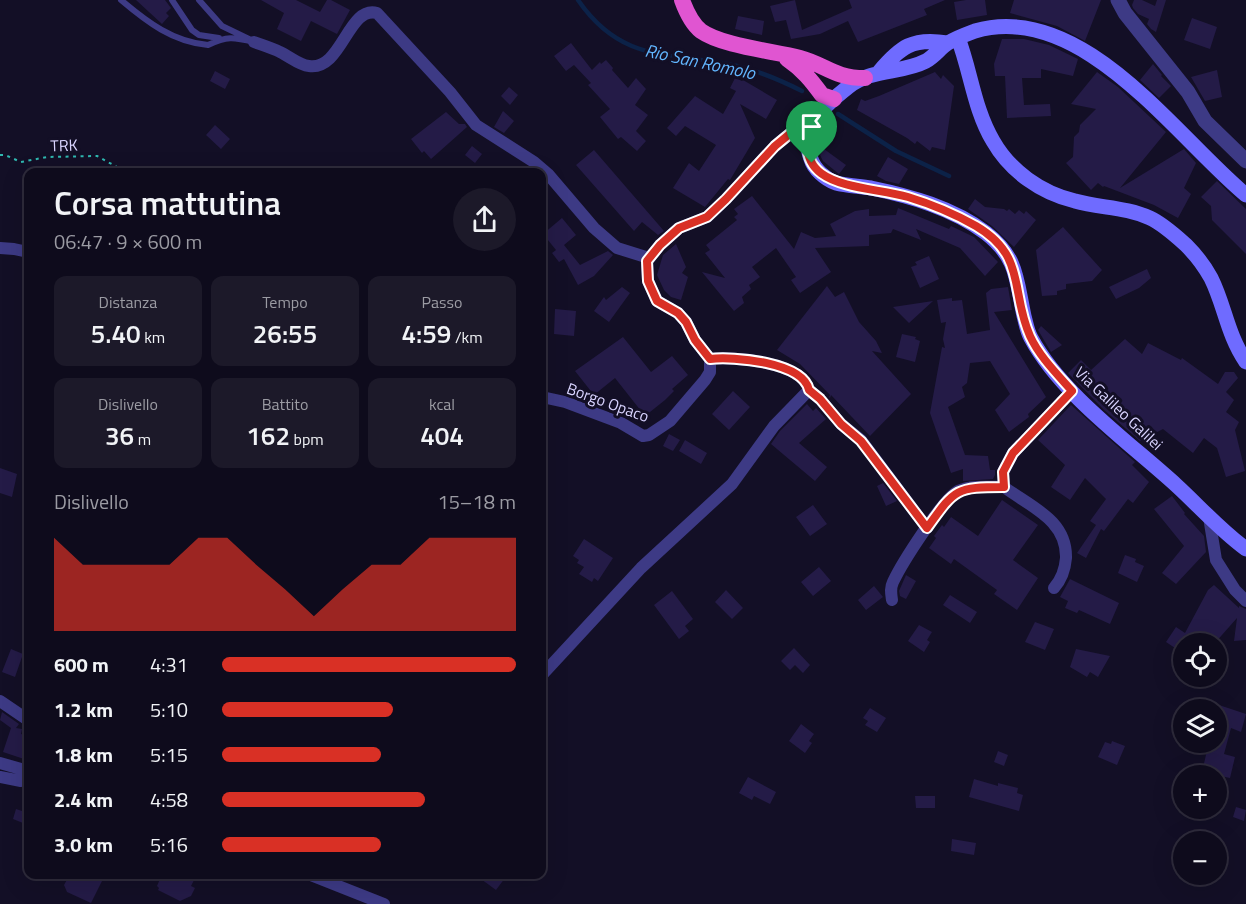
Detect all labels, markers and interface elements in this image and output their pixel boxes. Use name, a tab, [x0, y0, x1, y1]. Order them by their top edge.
water label: Rio San Romolo	[642, 37, 759, 87]
pin	[786, 101, 837, 163]
icon: arrive	[795, 110, 828, 143]
street label: TRK	[50, 133, 78, 157]
text: Corsa mattutina	[54, 178, 281, 228]
button: share	[453, 188, 516, 251]
text: 06:47 · 9 × 600 m	[54, 226, 202, 257]
text: Distanza	[99, 290, 157, 314]
text: Tempo	[262, 290, 308, 314]
text: Passo	[422, 290, 462, 314]
text: 5.40	[91, 314, 141, 353]
text: 26:55	[253, 314, 317, 353]
text: 4:59	[401, 314, 451, 353]
text: km	[141, 325, 165, 349]
text: /km	[451, 325, 483, 349]
street label: Via Galileo Galilei	[1069, 361, 1169, 455]
street label: Borgo Opaco	[563, 376, 653, 428]
text: Dislivello	[98, 392, 158, 416]
text: Battito	[262, 392, 308, 416]
text: kcal	[429, 392, 455, 416]
text: 36	[105, 416, 134, 455]
text: 162	[246, 416, 290, 455]
text: 404	[420, 416, 464, 455]
text: m	[134, 427, 151, 451]
text: bpm	[290, 427, 324, 451]
text: Dislivello	[54, 486, 129, 517]
text: 15–18 m	[437, 486, 516, 517]
map controls	[1173, 633, 1227, 885]
button: locate	[1173, 633, 1227, 687]
text: 600 m	[54, 649, 109, 680]
text: 4:31	[150, 649, 188, 680]
text: 1.2 km	[54, 694, 113, 725]
text: 5:10	[150, 694, 188, 725]
button: layers	[1173, 699, 1227, 753]
text: 1.8 km	[54, 739, 113, 770]
text: 5:15	[150, 739, 188, 770]
button: +	[1173, 765, 1227, 819]
text: 2.4 km	[54, 784, 113, 815]
text: 4:58	[150, 784, 188, 815]
text: 3.0 km	[54, 829, 113, 860]
text: 5:16	[150, 829, 188, 860]
button: −	[1173, 831, 1227, 885]

